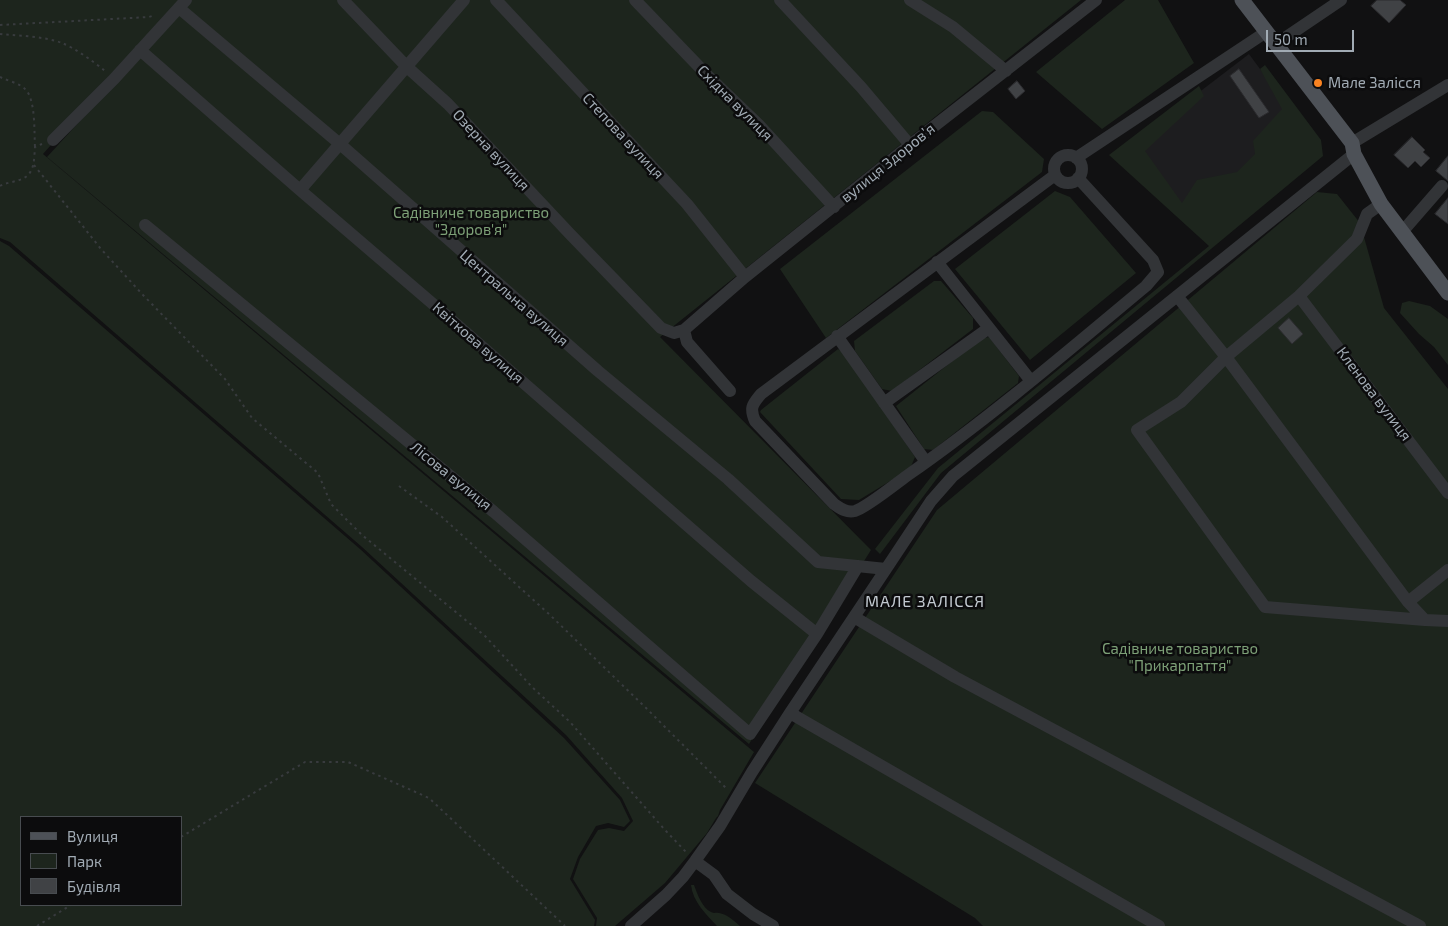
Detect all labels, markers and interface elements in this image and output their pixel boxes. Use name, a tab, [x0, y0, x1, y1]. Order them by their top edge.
scale bar	[1268, 20, 1356, 52]
text: 50 m	[1274, 30, 1308, 48]
street label: Східна вулиця	[693, 61, 777, 145]
place label: Мале Залісся	[1328, 74, 1421, 92]
marker: Мале Залісся	[1312, 77, 1324, 89]
street label: Степова вулиця	[579, 89, 667, 183]
street label: Озерна вулиця	[449, 106, 533, 194]
street label: вулиця Здоровʼя	[837, 120, 939, 206]
park label: Садівниче товариство "Здоров'я"	[393, 204, 549, 239]
street label: Центральна вулиця	[456, 246, 572, 350]
street label: Квіткова вулиця	[429, 299, 527, 387]
street label: Кленова вулиця	[1333, 344, 1415, 444]
street label: Лісова вулиця	[407, 438, 495, 514]
district label: МАЛЕ ЗАЛІССЯ	[863, 592, 987, 612]
park label: Садівниче товариство "Прикарпаття"	[1102, 640, 1258, 675]
legend	[20, 816, 182, 906]
text: Вулиця	[67, 827, 118, 845]
text: Парк	[67, 852, 102, 870]
text: Будівля	[67, 877, 121, 895]

